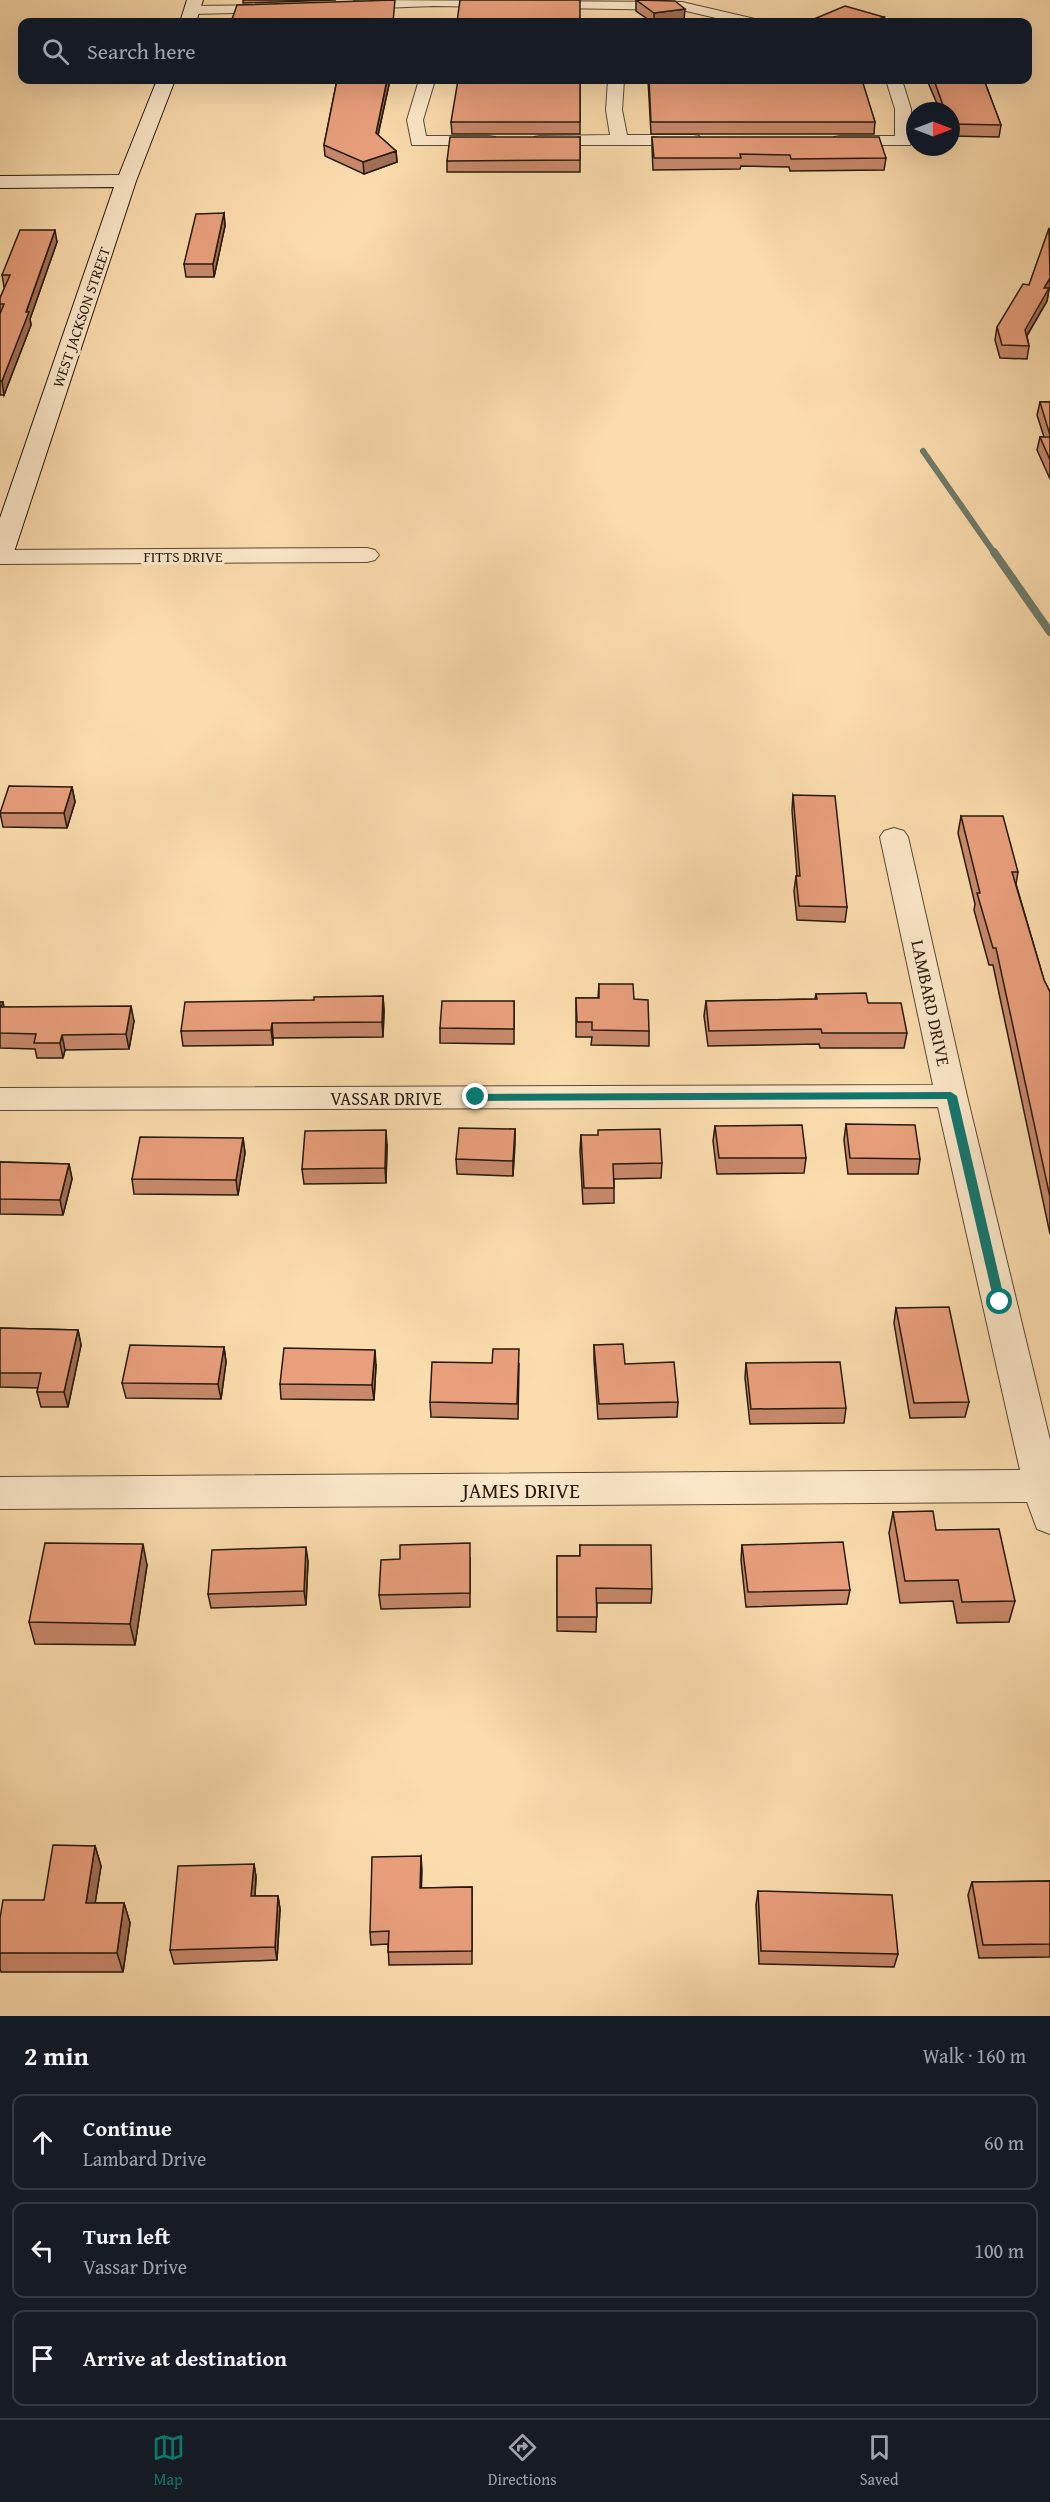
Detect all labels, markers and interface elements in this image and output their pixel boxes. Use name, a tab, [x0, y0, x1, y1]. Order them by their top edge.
search box	[18, 18, 1032, 84]
icon: search	[39, 35, 72, 68]
text: Search here	[87, 35, 196, 67]
north arrow	[906, 102, 960, 156]
street label: WEST JACKSON STREET	[47, 243, 115, 390]
street label: FITTS DRIVE	[143, 546, 223, 567]
street label: LAMBARD DRIVE	[904, 937, 958, 1069]
route end	[462, 1083, 488, 1109]
street label: VASSAR DRIVE	[330, 1085, 442, 1112]
route start	[986, 1288, 1012, 1314]
street label: JAMES DRIVE	[459, 1475, 580, 1506]
text: 2 min	[24, 2036, 89, 2075]
text: Walk · 160 m	[923, 2041, 1026, 2070]
text: Continue	[83, 2112, 172, 2144]
icon: ahead	[26, 2126, 59, 2159]
text: 60 m	[984, 2128, 1024, 2157]
text: Lambard Drive	[83, 2144, 206, 2173]
text: Turn left	[83, 2220, 170, 2252]
icon: left	[26, 2234, 59, 2267]
text: 100 m	[974, 2236, 1024, 2265]
text: Vassar Drive	[83, 2252, 187, 2281]
icon: arrive	[26, 2342, 59, 2375]
text: Arrive at destination	[83, 2342, 287, 2374]
tab: Map	[152, 2431, 185, 2491]
tab: Directions	[488, 2431, 557, 2491]
tab: Saved	[860, 2431, 898, 2491]

